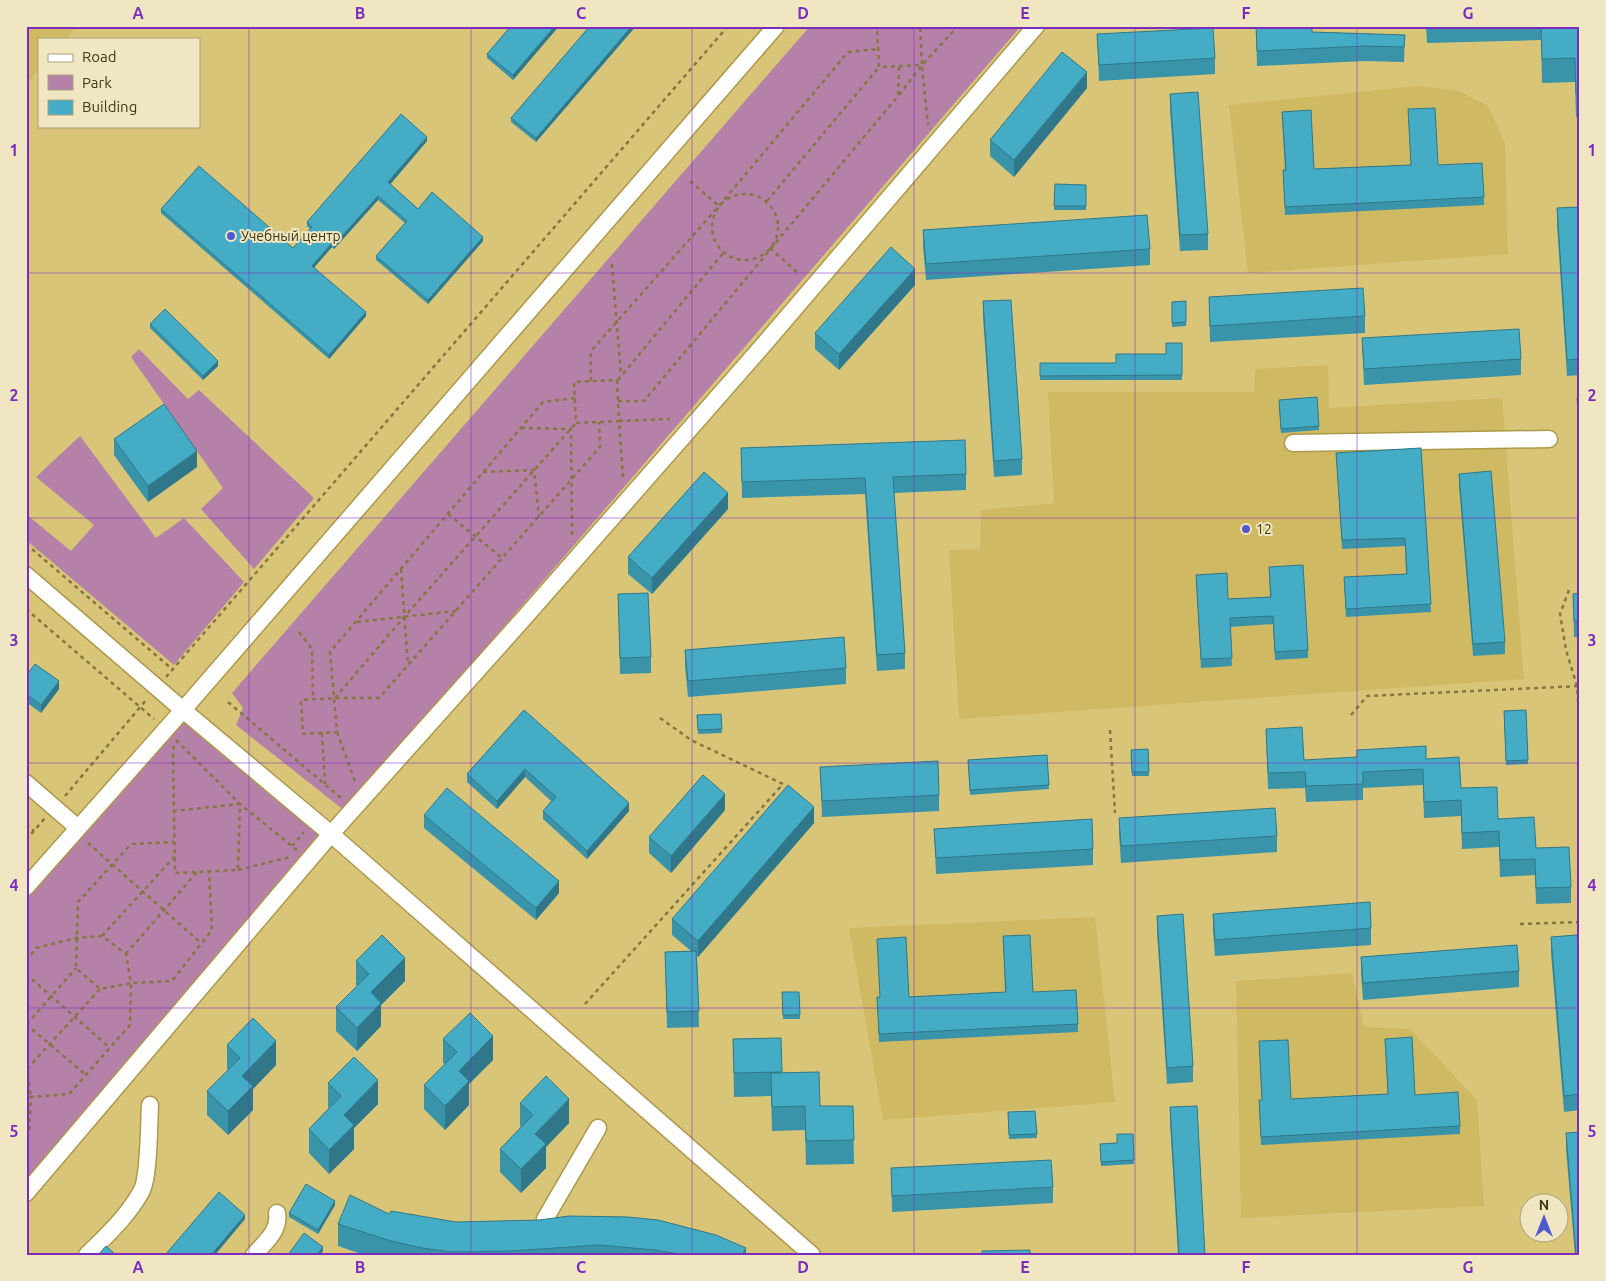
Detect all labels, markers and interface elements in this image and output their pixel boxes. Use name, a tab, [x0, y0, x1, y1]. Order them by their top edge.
text: A	[132, 4, 144, 22]
text: B	[355, 4, 365, 22]
text: C	[576, 4, 586, 22]
text: D	[797, 4, 809, 22]
text: E	[1020, 4, 1030, 22]
text: F	[1242, 4, 1251, 22]
text: G	[1462, 4, 1474, 22]
legend	[38, 38, 200, 128]
text: Road	[82, 48, 117, 65]
text: Park	[82, 74, 112, 91]
text: Building	[82, 98, 137, 115]
text: 1	[9, 141, 19, 159]
text: 1	[1587, 141, 1597, 159]
place label: Учебный центр	[241, 228, 341, 244]
marker: Учебный центр	[225, 230, 237, 242]
text: 2	[9, 386, 19, 404]
text: 2	[1587, 386, 1597, 404]
place label: 12	[1256, 521, 1272, 537]
marker: 12	[1240, 523, 1252, 535]
text: 3	[9, 631, 19, 649]
text: 3	[1587, 631, 1597, 649]
text: 4	[9, 876, 19, 894]
text: 4	[1587, 876, 1597, 894]
text: 5	[9, 1122, 19, 1140]
text: 5	[1587, 1122, 1597, 1140]
north arrow	[1518, 1194, 1568, 1244]
text: N	[1539, 1197, 1549, 1213]
text: A	[132, 1258, 144, 1276]
text: B	[355, 1258, 365, 1276]
text: C	[576, 1258, 586, 1276]
text: D	[797, 1258, 809, 1276]
text: E	[1020, 1258, 1030, 1276]
text: F	[1242, 1258, 1251, 1276]
text: G	[1462, 1258, 1474, 1276]

